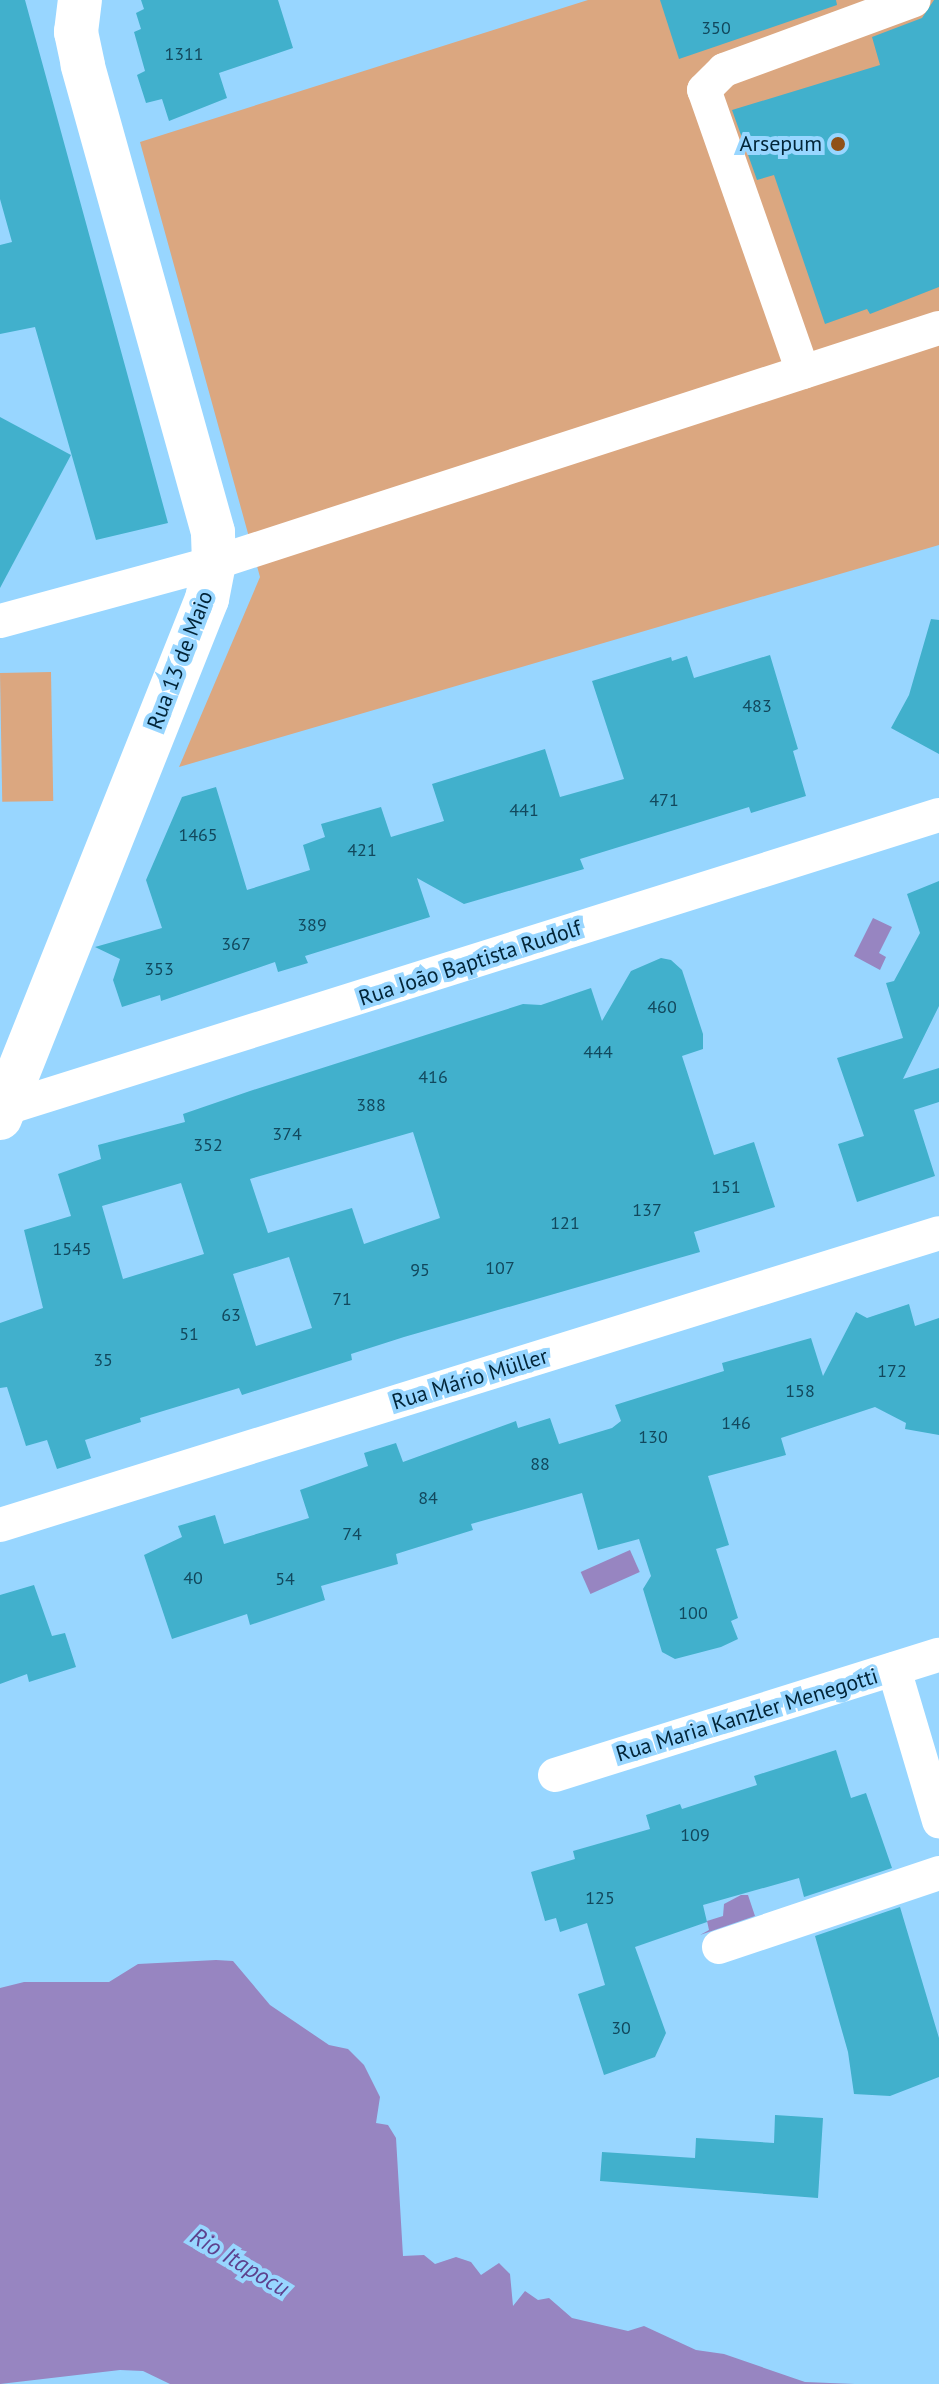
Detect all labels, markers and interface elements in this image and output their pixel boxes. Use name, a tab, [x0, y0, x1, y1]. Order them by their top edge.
house number: 350	[701, 17, 731, 39]
house number: 1311	[164, 43, 204, 65]
place label: Arsepum	[740, 131, 822, 157]
marker: Arsepum	[829, 135, 847, 153]
street label: Rua 13 de Maio	[141, 587, 219, 733]
house number: 483	[742, 695, 772, 717]
house number: 471	[649, 789, 679, 811]
house number: 441	[509, 799, 539, 821]
house number: 1465	[178, 824, 218, 846]
house number: 421	[347, 839, 377, 861]
house number: 389	[297, 914, 327, 936]
street label: Rua João Baptista Rudolf	[355, 915, 585, 1011]
house number: 367	[221, 933, 251, 955]
house number: 353	[144, 958, 174, 980]
house number: 460	[647, 996, 677, 1018]
house number: 444	[583, 1041, 613, 1063]
house number: 416	[418, 1066, 448, 1088]
house number: 388	[356, 1094, 386, 1116]
house number: 374	[272, 1123, 302, 1145]
house number: 352	[193, 1134, 223, 1156]
house number: 151	[711, 1176, 741, 1198]
house number: 137	[632, 1199, 662, 1221]
house number: 121	[550, 1212, 580, 1234]
house number: 1545	[52, 1238, 92, 1260]
house number: 107	[485, 1257, 515, 1279]
house number: 95	[410, 1259, 430, 1281]
house number: 71	[332, 1288, 352, 1310]
house number: 63	[221, 1304, 241, 1326]
house number: 51	[179, 1323, 199, 1345]
street label: Rua Mário Müller	[389, 1343, 551, 1415]
house number: 35	[93, 1349, 113, 1371]
house number: 172	[877, 1360, 907, 1382]
house number: 158	[785, 1380, 815, 1402]
house number: 146	[721, 1412, 751, 1434]
house number: 130	[638, 1426, 668, 1448]
house number: 88	[530, 1453, 550, 1475]
house number: 84	[418, 1487, 438, 1509]
house number: 74	[342, 1523, 362, 1545]
house number: 40	[183, 1567, 203, 1589]
house number: 54	[275, 1568, 295, 1590]
house number: 100	[678, 1602, 708, 1624]
street label: Rua Maria Kanzler Menegotti	[613, 1663, 881, 1767]
house number: 109	[680, 1824, 710, 1846]
house number: 125	[585, 1887, 615, 1909]
house number: 30	[611, 2017, 631, 2039]
water label: Rio Itapocu	[185, 2221, 295, 2303]

